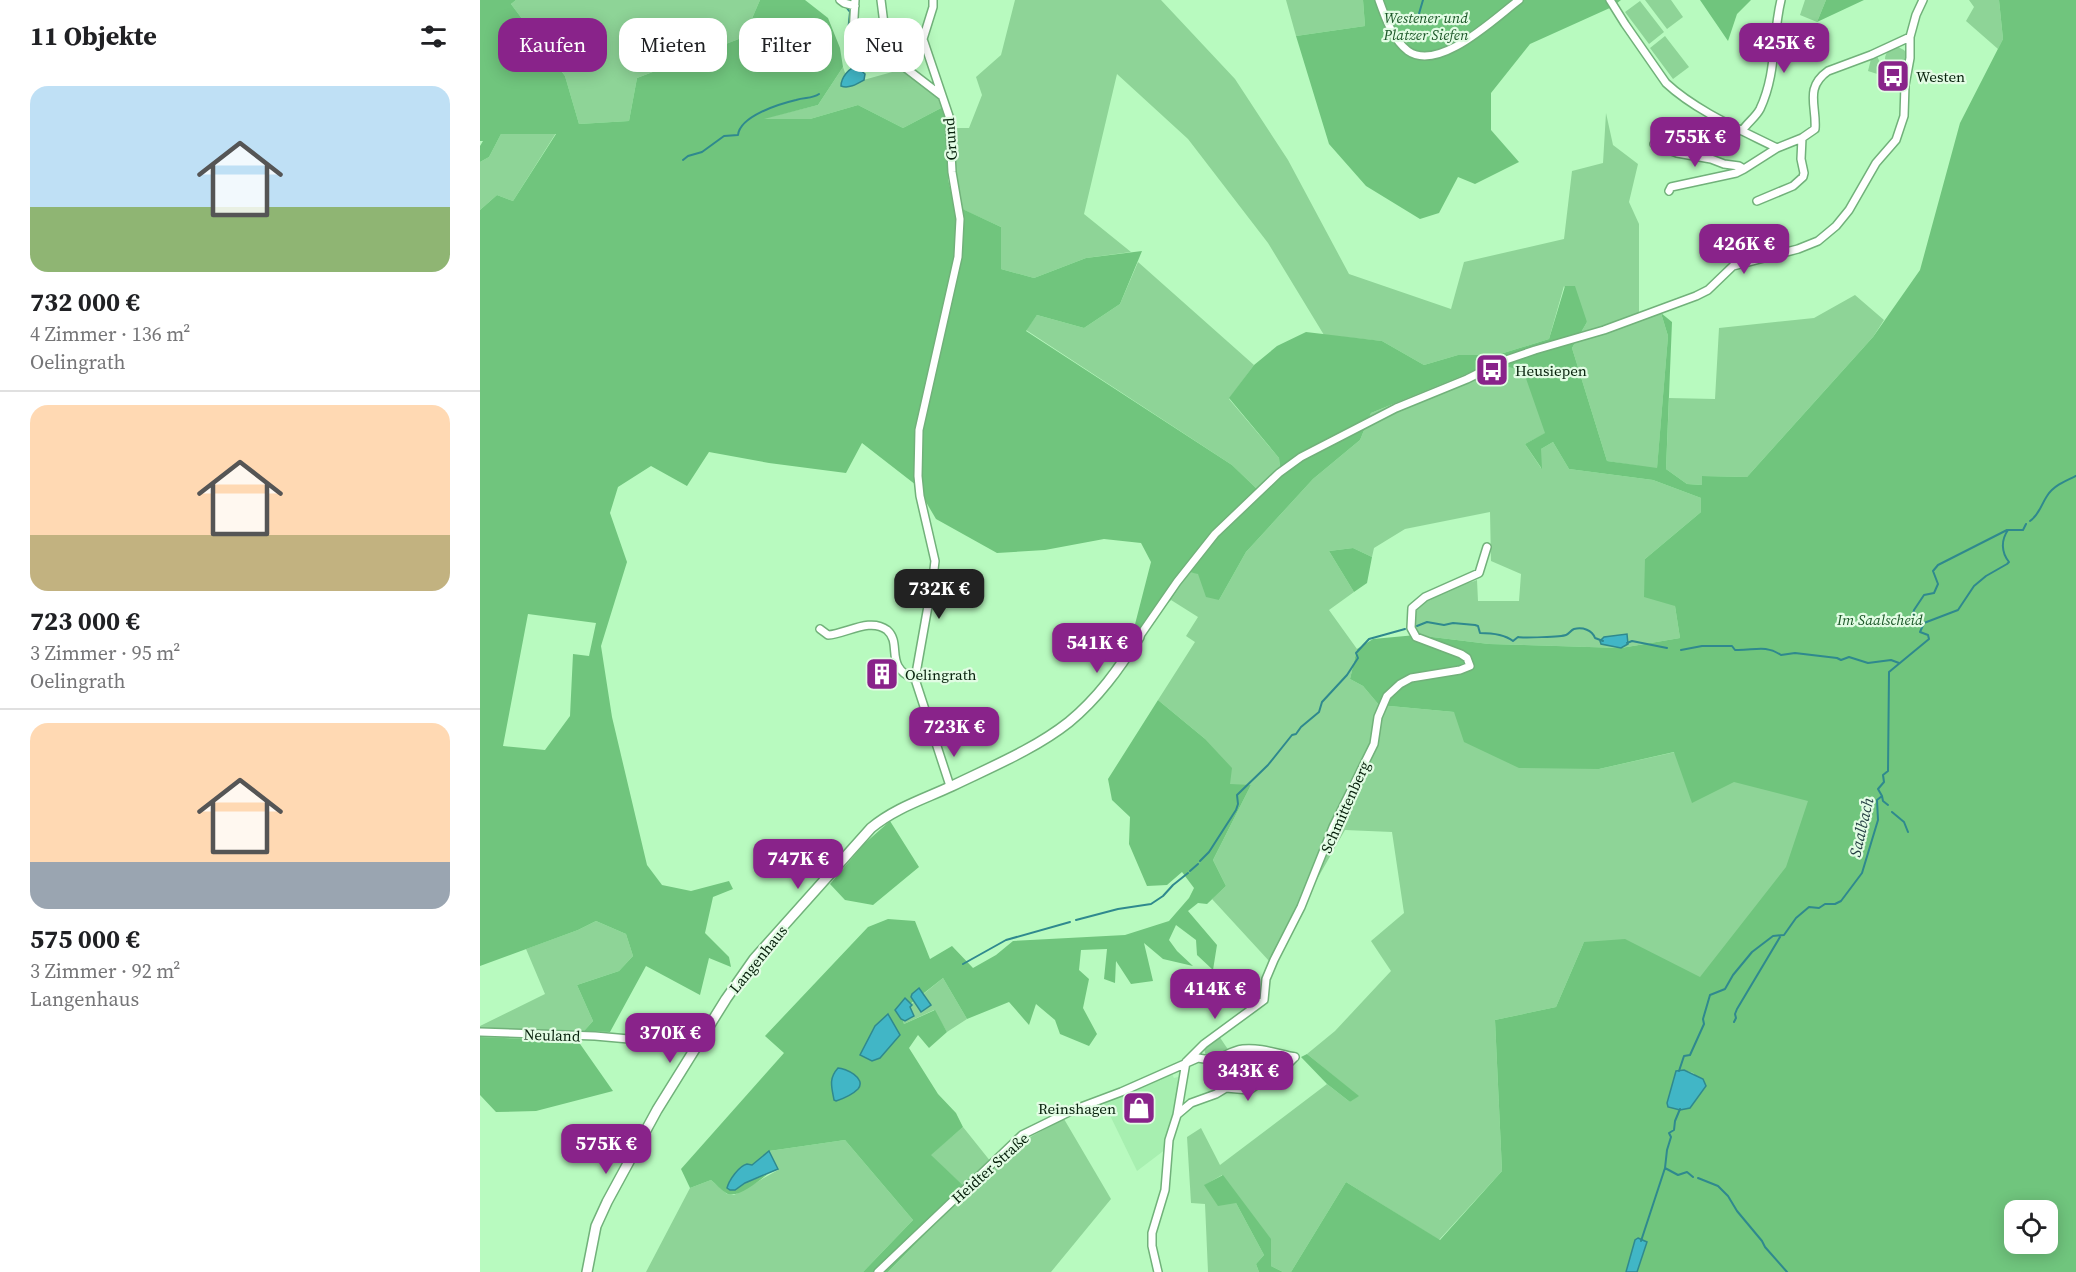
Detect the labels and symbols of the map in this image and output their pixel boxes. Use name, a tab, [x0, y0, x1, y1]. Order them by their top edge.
park label: Westener und Platzer Siefen	[1383, 7, 1469, 45]
pin: 425K €	[1735, 23, 1833, 74]
bus stop icon: Westen	[1875, 58, 1911, 94]
place label: Westen	[1916, 66, 1965, 87]
street label: Grund	[938, 116, 962, 161]
pin: 755K €	[1646, 117, 1744, 168]
pin: 426K €	[1695, 224, 1793, 275]
bus stop icon: Heusiepen	[1474, 352, 1510, 388]
place label: Heusiepen	[1515, 360, 1587, 381]
pin: 732K €	[890, 569, 988, 620]
park label: Im Saalscheid	[1836, 609, 1923, 630]
pin: 541K €	[1048, 623, 1146, 674]
building icon: Oelingrath	[864, 656, 900, 692]
place label: Oelingrath	[905, 664, 977, 685]
pin: 723K €	[905, 707, 1003, 758]
street label: Schmittenberg	[1315, 757, 1375, 856]
water label: Saalbach	[1844, 795, 1879, 859]
pin: 747K €	[749, 839, 847, 890]
street label: Langenhaus	[724, 921, 792, 997]
pin: 414K €	[1166, 969, 1264, 1020]
pin: 370K €	[621, 1013, 719, 1064]
street label: Neuland	[523, 1024, 581, 1047]
pin: 343K €	[1199, 1051, 1297, 1102]
shop icon: Reinshagen	[1121, 1090, 1157, 1126]
place label: Reinshagen	[1038, 1098, 1116, 1119]
pin: 575K €	[557, 1124, 655, 1175]
street label: Heidter Straße	[947, 1127, 1033, 1208]

